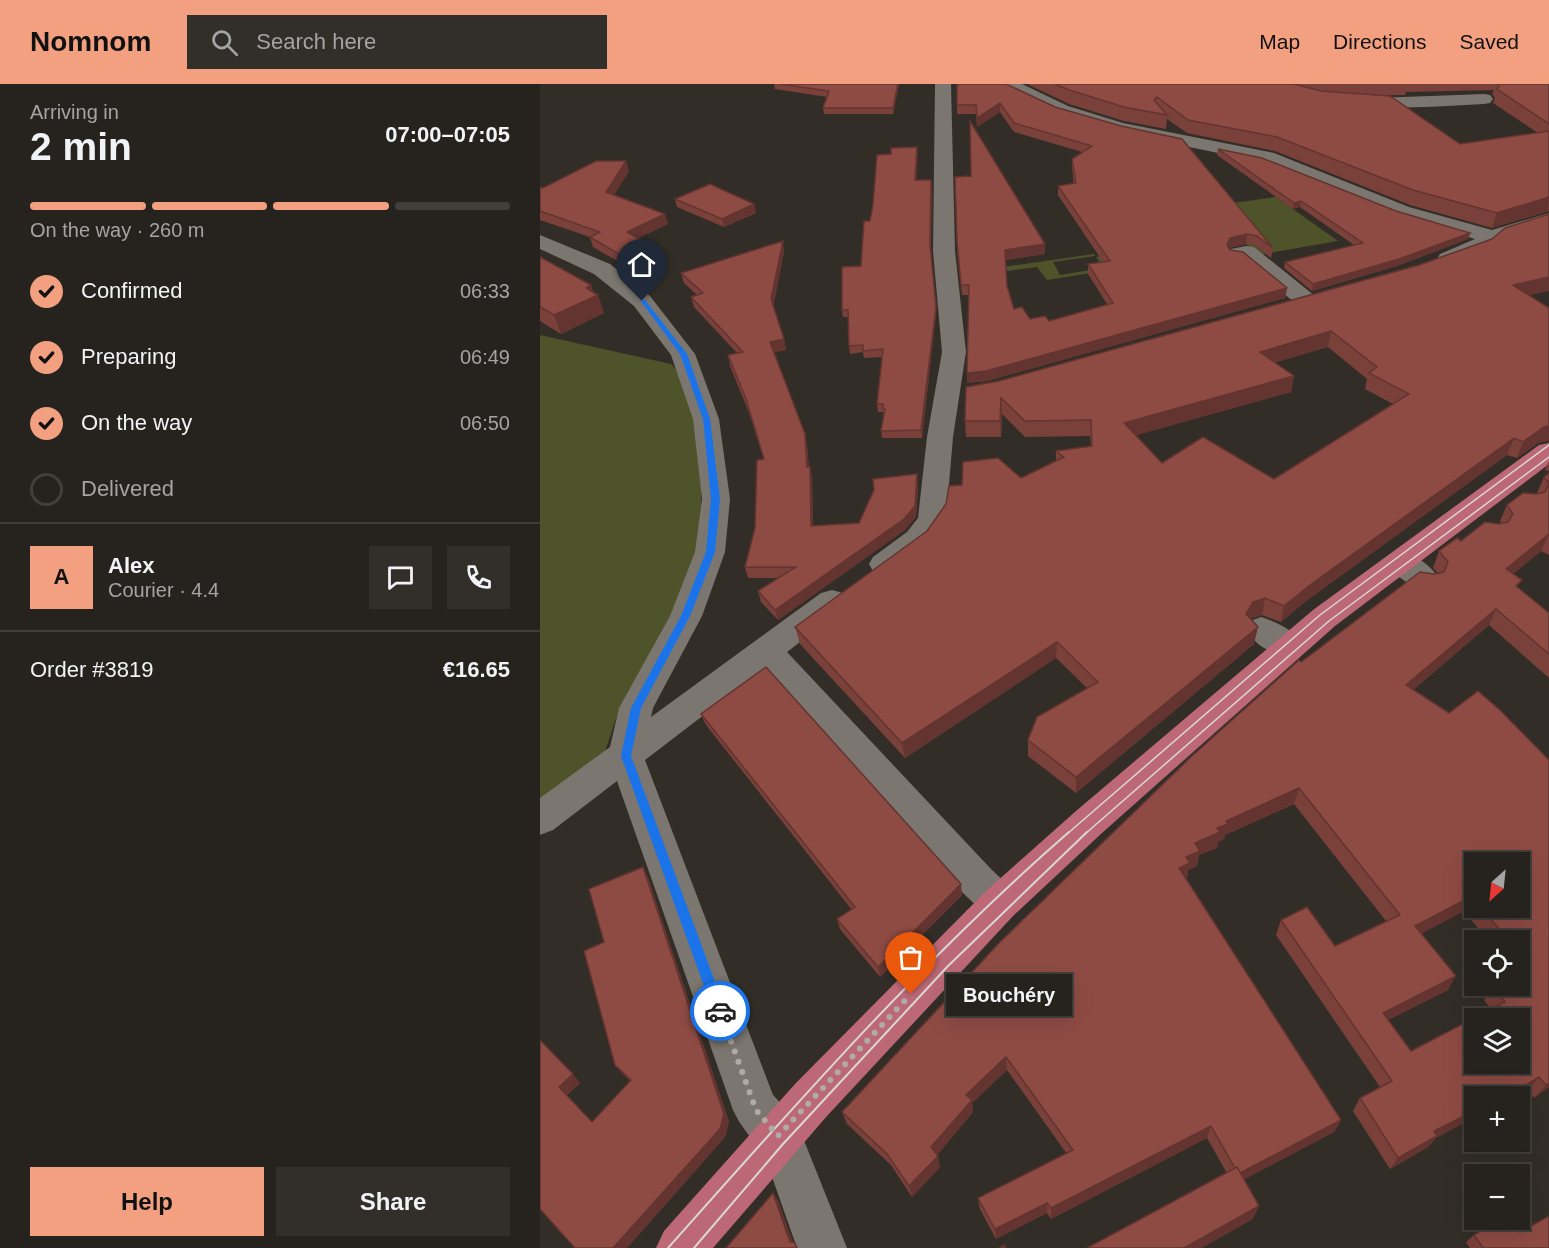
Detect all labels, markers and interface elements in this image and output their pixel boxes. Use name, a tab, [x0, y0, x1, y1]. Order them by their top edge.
search box	[187, 15, 607, 69]
text: Nomnom	[30, 26, 151, 57]
icon: search	[208, 26, 241, 59]
text: Search here	[256, 29, 376, 54]
text: Map	[1259, 30, 1300, 53]
text: Directions	[1333, 30, 1426, 53]
text: Saved	[1459, 30, 1519, 53]
text: Arriving in	[30, 101, 119, 123]
text: 07:00–07:05	[385, 122, 510, 147]
text: 2 min	[30, 125, 132, 168]
text: On the way · 260 m	[30, 219, 205, 241]
pin	[616, 239, 667, 301]
icon: home	[625, 248, 658, 281]
icon: check	[30, 275, 63, 308]
text: Confirmed	[81, 278, 182, 303]
text: 06:33	[460, 280, 510, 302]
icon: check	[30, 341, 63, 374]
text: Preparing	[81, 344, 176, 369]
text: 06:49	[460, 346, 510, 368]
icon: check	[30, 407, 63, 440]
text: On the way	[81, 410, 192, 435]
text: 06:50	[460, 412, 510, 434]
text: Delivered	[81, 476, 174, 501]
button: chat	[369, 546, 432, 609]
button: phone	[447, 546, 510, 609]
text: Alex	[108, 553, 154, 578]
text: A	[54, 564, 69, 589]
text: Courier · 4.4	[108, 579, 219, 601]
text: Order #3819	[30, 657, 154, 682]
text: €16.65	[443, 657, 510, 682]
north arrow	[1464, 852, 1530, 918]
map controls	[1464, 852, 1530, 1230]
button: locate	[1464, 930, 1530, 996]
pin	[885, 932, 936, 994]
icon: bag	[894, 941, 927, 974]
callout: Bouchéry	[947, 973, 1073, 1015]
courier	[690, 981, 750, 1041]
text: Bouchéry	[963, 984, 1055, 1006]
icon: car	[704, 995, 737, 1028]
button: layers	[1464, 1008, 1530, 1074]
button: +	[1464, 1086, 1530, 1152]
button: −	[1464, 1164, 1530, 1230]
button: Help	[30, 1167, 264, 1236]
button: Share	[276, 1167, 510, 1236]

